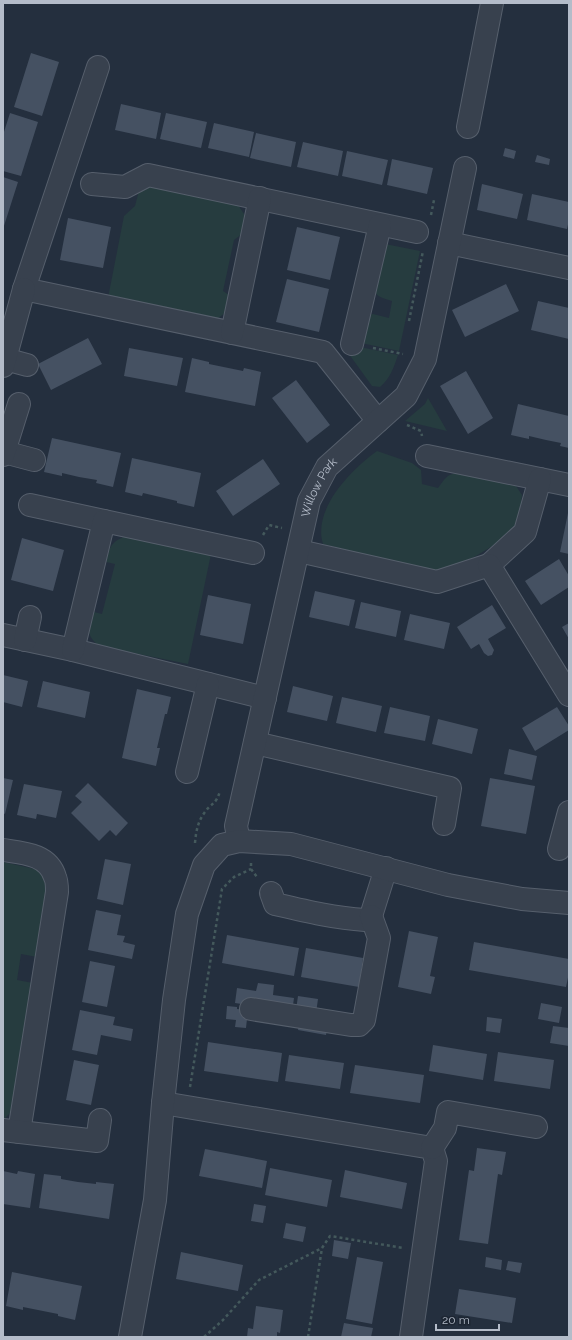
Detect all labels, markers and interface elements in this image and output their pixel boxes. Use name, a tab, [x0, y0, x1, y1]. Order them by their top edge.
street label: Willow Park	[299, 454, 340, 518]
scale bar	[436, 1306, 499, 1332]
text: 20 m	[442, 1313, 470, 1327]

